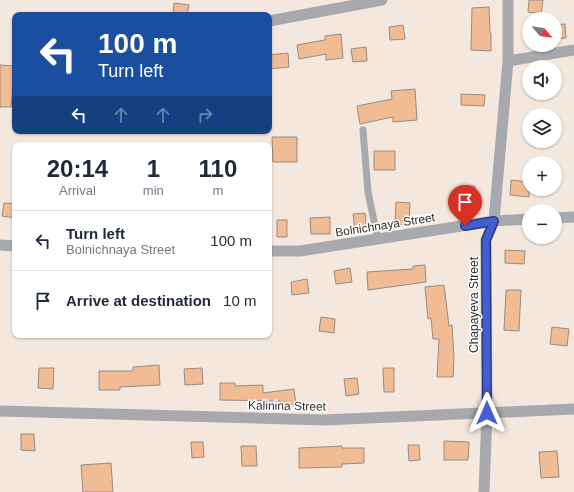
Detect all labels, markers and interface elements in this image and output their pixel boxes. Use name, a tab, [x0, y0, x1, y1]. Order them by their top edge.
north arrow	[522, 12, 562, 52]
map controls	[522, 12, 562, 244]
icon: left	[32, 28, 84, 80]
text: 100 m	[98, 28, 177, 59]
button: sound	[522, 60, 562, 100]
text: Turn left	[98, 61, 163, 81]
icon: left	[68, 104, 90, 126]
icon: ahead	[110, 104, 132, 126]
icon: ahead	[152, 104, 174, 126]
icon: right	[194, 104, 216, 126]
button: layers	[522, 108, 562, 148]
text: 20:14	[47, 155, 108, 182]
text: 1	[147, 155, 160, 182]
text: 110	[199, 155, 237, 182]
button: +	[522, 156, 562, 196]
text: Arrival	[59, 183, 96, 198]
text: min	[143, 183, 164, 198]
text: m	[212, 183, 223, 198]
pin	[448, 185, 482, 226]
icon: arrive	[454, 191, 476, 213]
button: −	[522, 204, 562, 244]
street label: Bolnichnaya Street	[334, 210, 436, 240]
text: Turn left	[66, 225, 125, 242]
icon: left	[32, 230, 54, 252]
text: 100 m	[210, 232, 252, 249]
text: Bolnichnaya Street	[66, 242, 175, 257]
street label: Chapayeva Street	[467, 256, 481, 353]
icon: arrive	[32, 290, 54, 312]
text: Arrive at destination	[66, 292, 211, 309]
text: 10 m	[223, 292, 256, 309]
position arrow	[466, 392, 508, 434]
street label: Kalinina Street	[248, 398, 327, 414]

